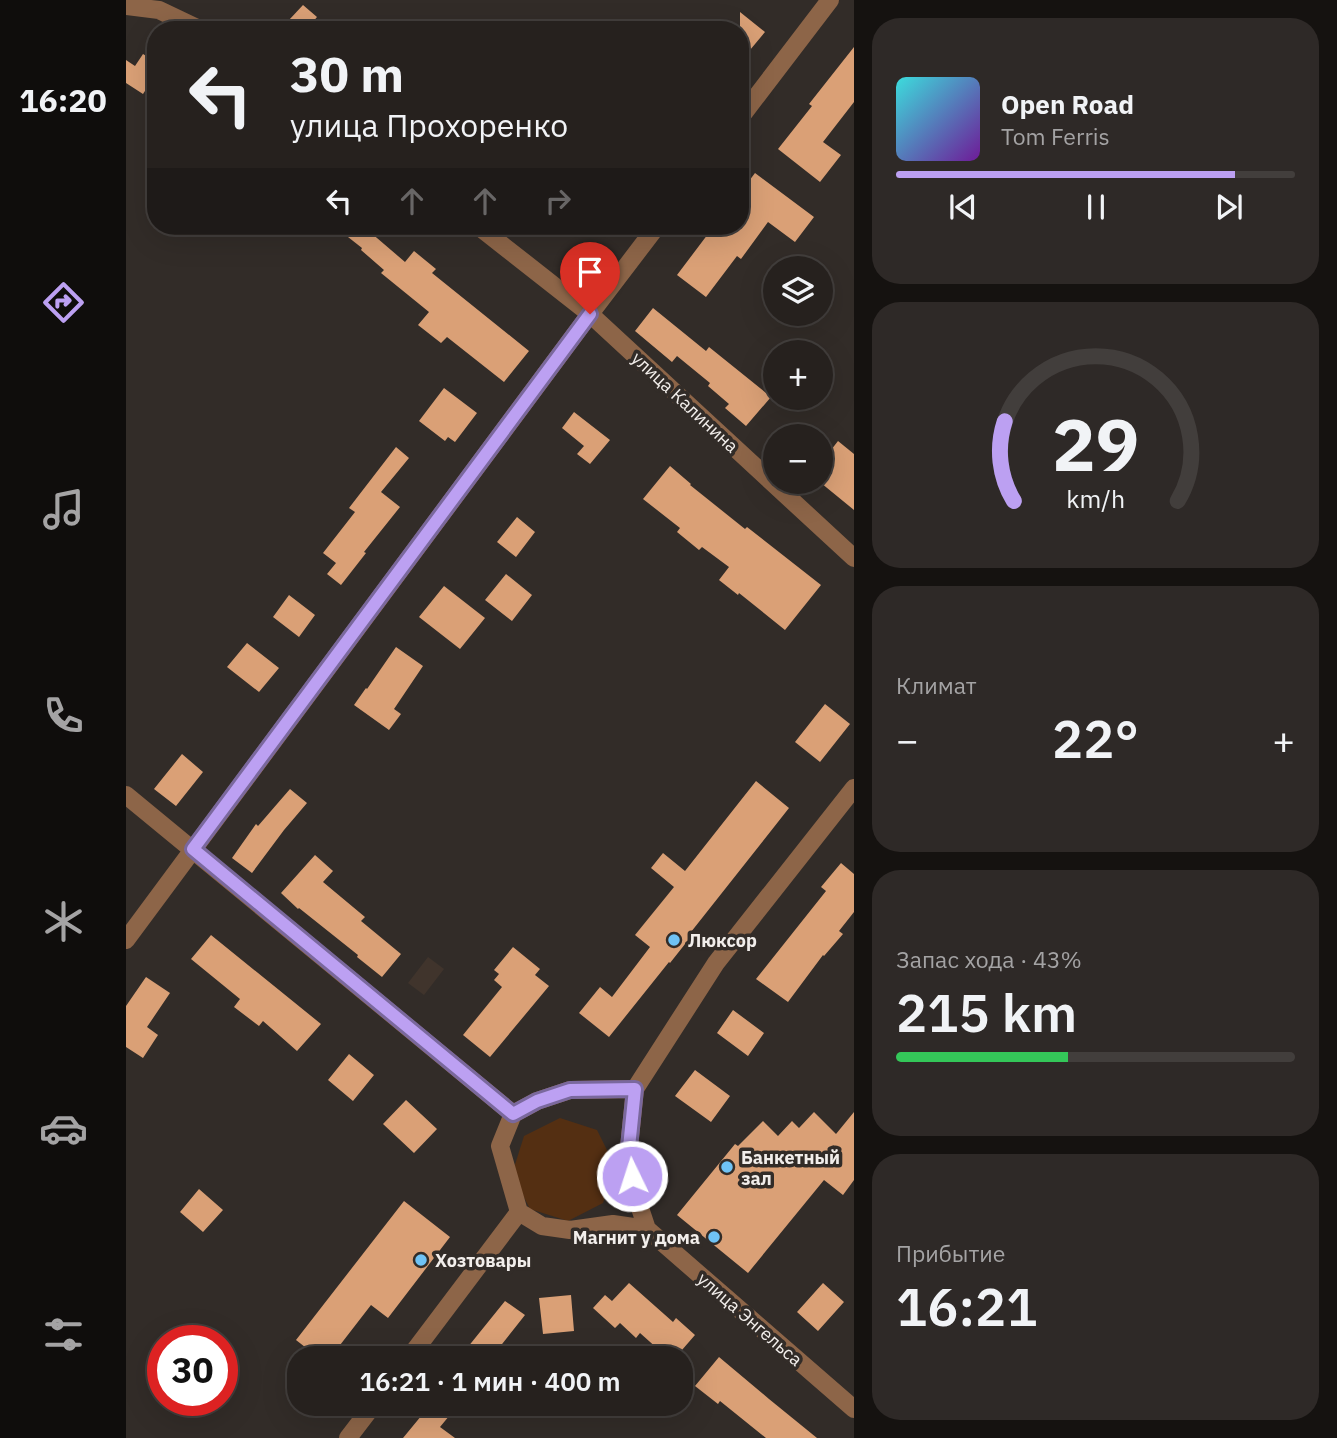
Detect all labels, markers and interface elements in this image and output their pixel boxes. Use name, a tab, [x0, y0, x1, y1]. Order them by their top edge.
text: 30 m	[290, 42, 404, 105]
icon: left	[175, 49, 266, 140]
text: 16:20	[19, 79, 107, 121]
text: Open Road	[1001, 87, 1134, 121]
text: улица Прохоренко	[290, 104, 568, 146]
text: Tom Ferris	[1001, 121, 1110, 151]
icon: left	[320, 182, 358, 220]
icon: ahead	[393, 182, 431, 220]
icon: ahead	[466, 182, 504, 220]
icon: right	[539, 182, 577, 220]
icon: previous	[944, 188, 982, 226]
icon: pause	[1077, 188, 1115, 226]
icon: next	[1210, 188, 1248, 226]
pin	[560, 242, 620, 314]
icon: arrive	[571, 253, 609, 291]
map controls	[763, 256, 833, 494]
button: layers	[763, 256, 833, 326]
icon: directions	[39, 278, 88, 327]
button: +	[763, 340, 833, 410]
street label: улица Калинина	[627, 347, 744, 458]
text: 29	[1052, 396, 1139, 491]
button: −	[763, 424, 833, 494]
text: km/h	[1066, 482, 1125, 515]
icon: music	[39, 485, 88, 534]
text: Климат	[896, 670, 977, 700]
icon: phone	[39, 691, 88, 740]
text: 22°	[1052, 705, 1139, 772]
text: −	[896, 715, 919, 764]
text: +	[1272, 715, 1295, 764]
icon: climate	[39, 897, 88, 946]
place label: Люксор	[688, 929, 757, 952]
marker: Люксор	[666, 932, 682, 948]
text: Запас хода · 43%	[896, 944, 1082, 974]
text: 215 km	[896, 979, 1077, 1046]
icon: car	[39, 1104, 88, 1153]
position arrow	[595, 1139, 669, 1213]
place label: Банкетный зал	[741, 1146, 840, 1190]
marker: Банкетный зал	[719, 1159, 735, 1175]
place label: Магнит у дома	[573, 1226, 700, 1249]
marker: Магнит у дома	[706, 1229, 722, 1245]
text: Прибытие	[896, 1238, 1005, 1268]
place label: Хозтовары	[435, 1249, 531, 1272]
marker: Хозтовары	[413, 1252, 429, 1268]
street label: улица Энгельса	[693, 1267, 807, 1371]
text: 16:21	[896, 1273, 1037, 1340]
icon: filters	[39, 1310, 88, 1359]
speed limit sign: 30	[147, 1325, 238, 1416]
text: 16:21 · 1 мин · 400 m	[359, 1364, 621, 1398]

